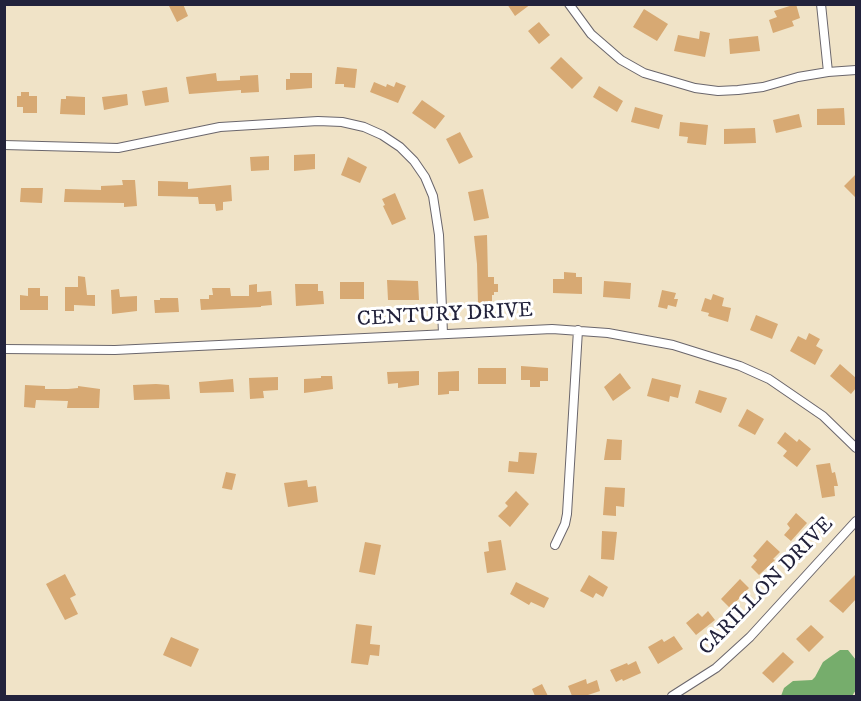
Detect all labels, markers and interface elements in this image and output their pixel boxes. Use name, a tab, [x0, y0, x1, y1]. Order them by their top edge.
street label: CENTURY DRIVE	[356, 299, 534, 333]
street label: CARILLON DRIVE	[694, 512, 840, 662]

